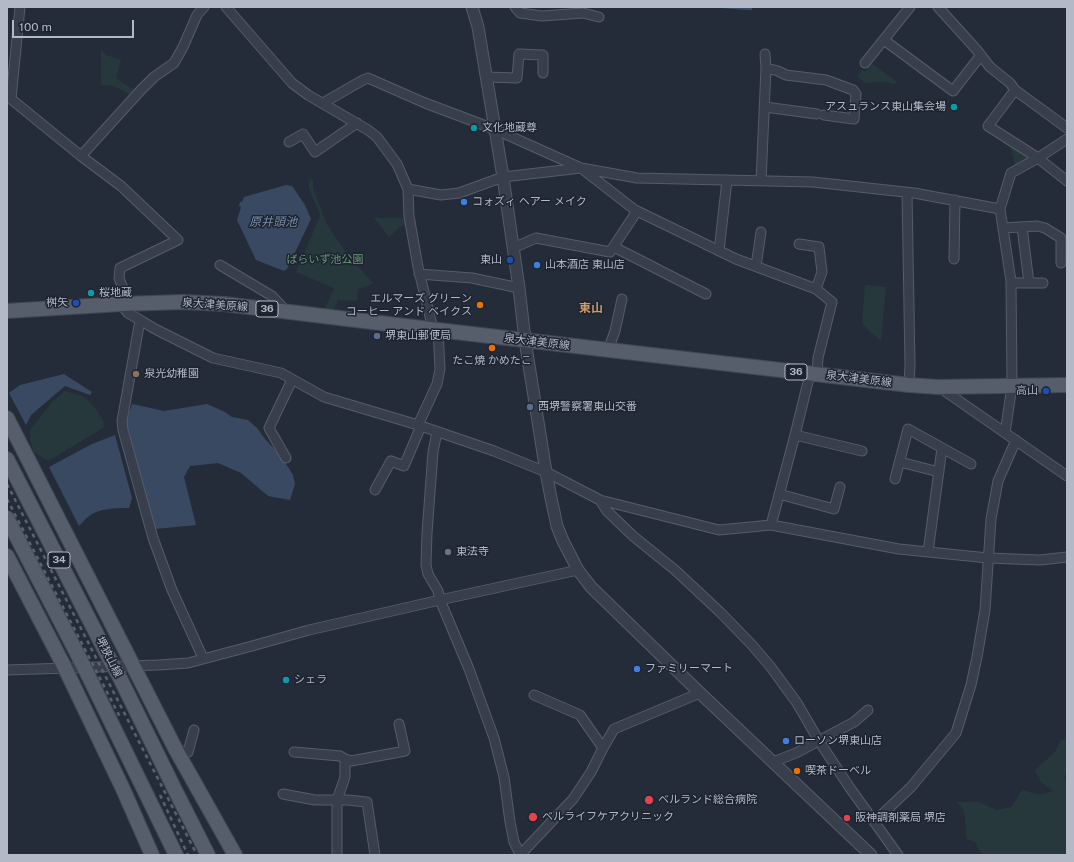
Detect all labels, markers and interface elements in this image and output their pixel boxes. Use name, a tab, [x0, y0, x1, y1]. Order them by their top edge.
scale bar	[14, 12, 136, 38]
text: 100 m	[19, 20, 52, 34]
place label: アスュランス東山集会場	[825, 100, 946, 114]
marker: アスュランス東山集会場	[949, 102, 959, 112]
place label: 文化地蔵尊	[482, 121, 537, 135]
marker: 文化地蔵尊	[469, 123, 479, 133]
place label: コォズィ ヘアー メイク	[472, 195, 587, 209]
marker: コォズィ ヘアー メイク	[459, 197, 469, 207]
water label: 原井頭池	[249, 215, 297, 229]
park label: ばらいず池公園	[287, 253, 363, 267]
place label: 東山	[480, 253, 502, 267]
marker: 東山	[505, 255, 515, 265]
place label: 山本酒店 東山店	[545, 258, 625, 272]
marker: 山本酒店 東山店	[532, 260, 542, 270]
place label: 桜地蔵	[99, 286, 132, 300]
marker: 桜地蔵	[86, 288, 96, 298]
place label: エルマーズ グリーン コーヒー アンド ベイクス	[346, 292, 472, 318]
place label: 桝矢	[46, 296, 68, 310]
street label: 泉大津美原線	[182, 296, 248, 314]
marker: 桝矢	[71, 298, 81, 308]
marker: エルマーズ グリーン コーヒー アンド ベイクス	[475, 300, 485, 310]
road number: 36	[256, 301, 278, 317]
district label: 東山	[579, 301, 603, 315]
place label: 堺東山郵便局	[385, 329, 451, 343]
marker: 堺東山郵便局	[372, 331, 382, 341]
street label: 泉大津美原線	[503, 331, 571, 353]
marker: たこ焼 かめたこ	[487, 343, 497, 353]
place label: たこ焼 かめたこ	[452, 354, 532, 368]
road number: 36	[785, 364, 807, 380]
place label: 泉光幼稚園	[144, 367, 199, 381]
street label: 泉大津美原線	[825, 368, 893, 390]
marker: 泉光幼稚園	[131, 369, 141, 379]
place label: 高山	[1016, 384, 1038, 398]
marker: 高山	[1041, 386, 1051, 396]
place label: 西堺警察署東山交番	[538, 400, 637, 414]
marker: 西堺警察署東山交番	[525, 402, 535, 412]
place label: 東法寺	[456, 545, 489, 559]
marker: 東法寺	[443, 547, 453, 557]
road number: 34	[48, 552, 70, 568]
street label: 堺狭山線	[93, 634, 125, 680]
place label: ファミリーマート	[645, 662, 733, 676]
marker: ファミリーマート	[632, 664, 642, 674]
place label: シェラ	[294, 673, 327, 687]
marker: シェラ	[281, 675, 291, 685]
place label: ローソン堺東山店	[794, 734, 882, 748]
marker: ローソン堺東山店	[781, 736, 791, 746]
place label: 喫茶ドーベル	[805, 764, 871, 778]
marker: 喫茶ドーベル	[792, 766, 802, 776]
place label: ベルランド総合病院	[658, 793, 757, 807]
marker: ベルランド総合病院	[643, 794, 655, 806]
place label: ベルライフケアクリニック	[542, 810, 674, 824]
marker: ベルライフケアクリニック	[527, 811, 539, 823]
place label: 阪神調剤薬局 堺店	[855, 811, 946, 825]
marker: 阪神調剤薬局 堺店	[842, 813, 852, 823]

